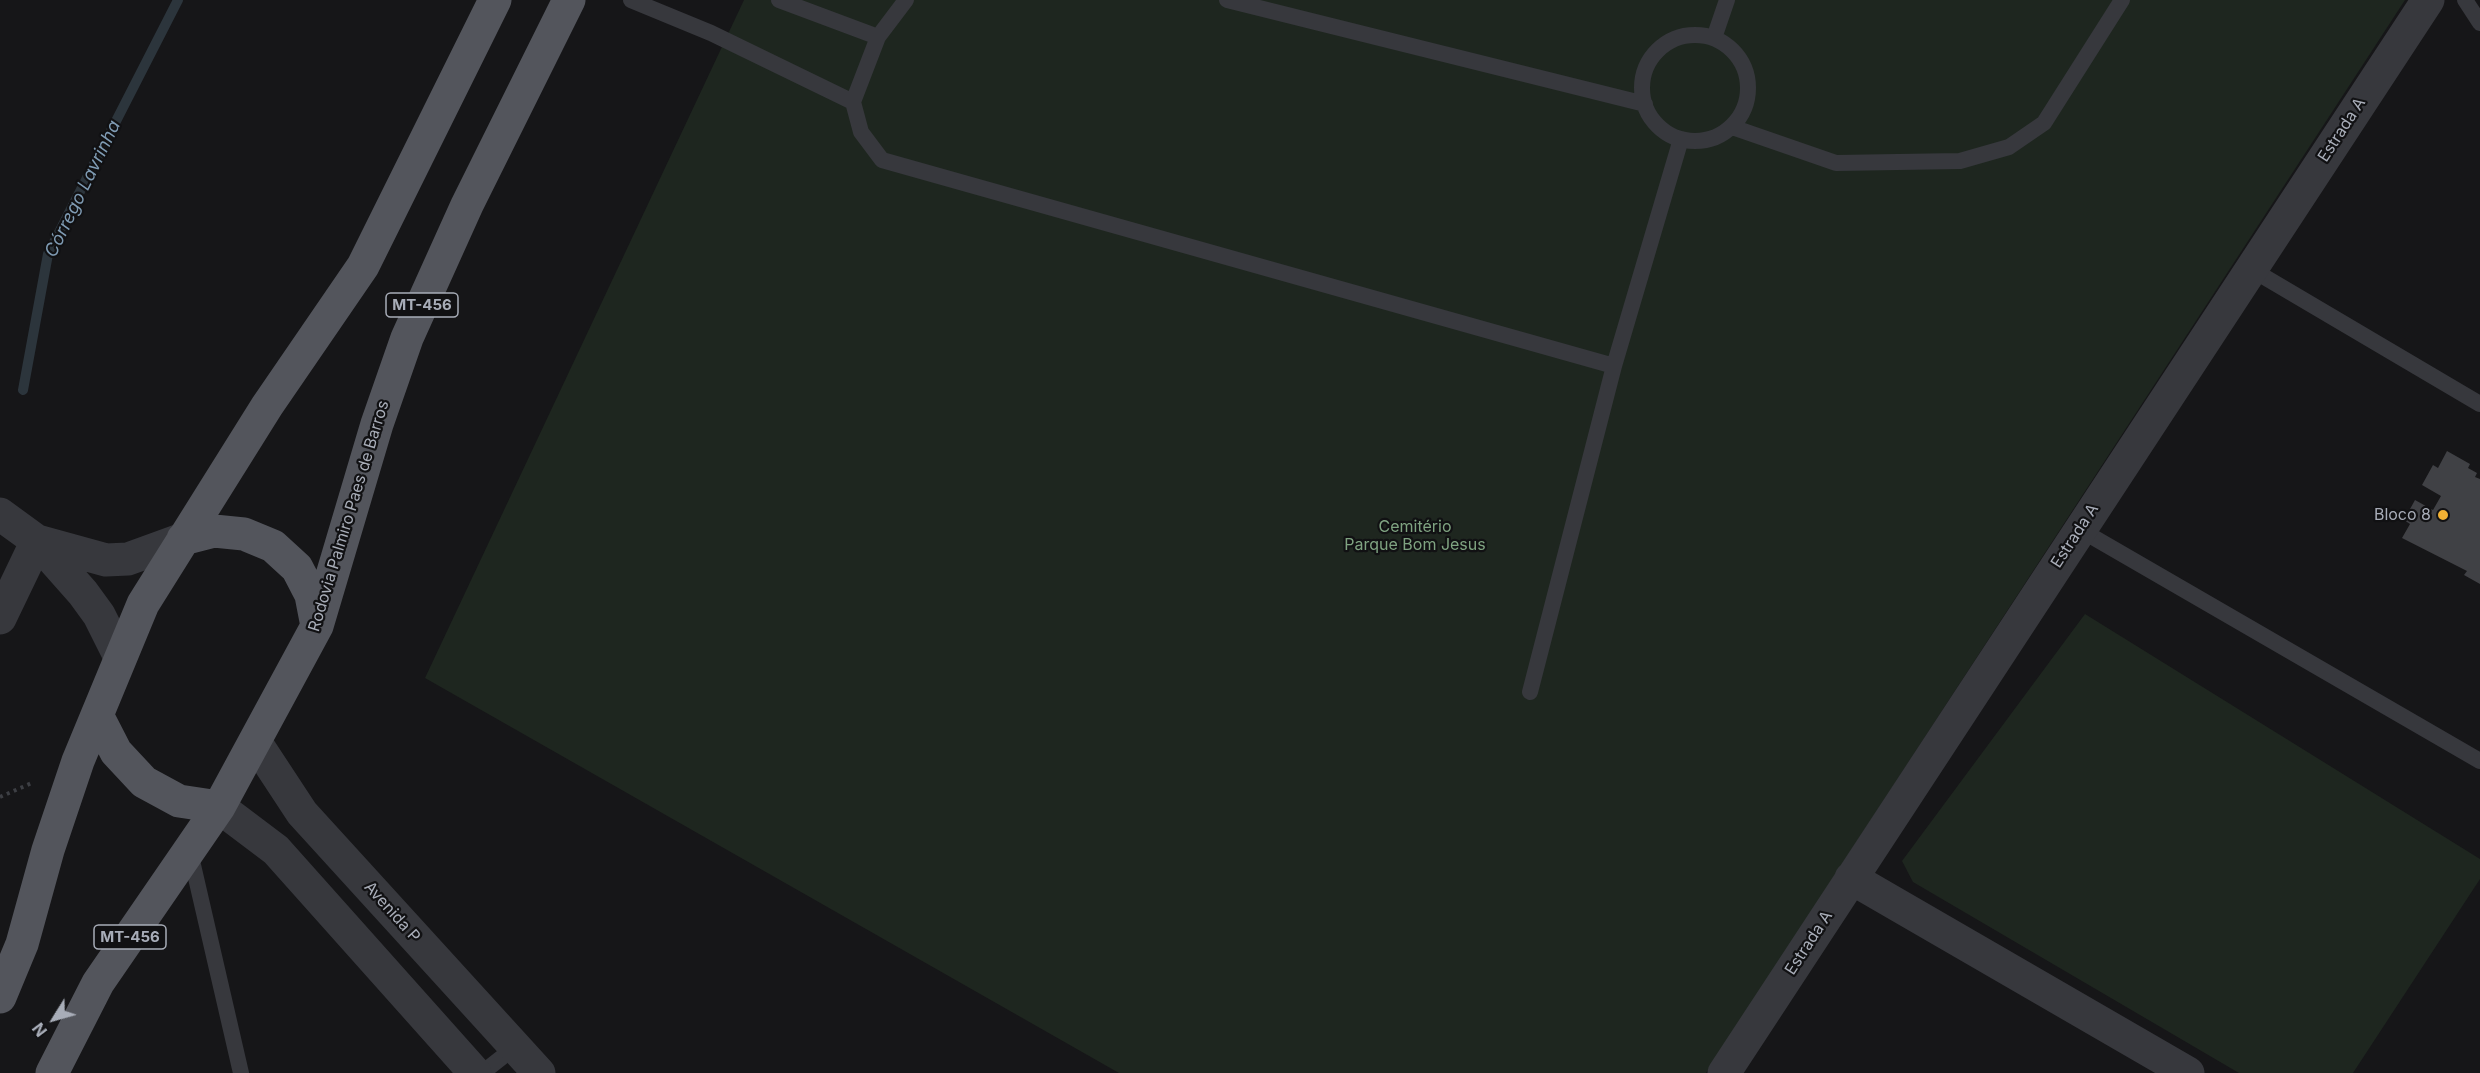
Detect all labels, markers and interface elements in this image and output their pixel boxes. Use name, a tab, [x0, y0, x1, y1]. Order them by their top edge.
street label: Estrada A	[2314, 94, 2370, 166]
water label: Córrego Lavrinha	[41, 117, 125, 261]
road number: MT-456	[386, 293, 458, 317]
street label: Rodovia Palmiro Paes de Barros	[305, 398, 393, 634]
street label: Estrada A	[2047, 500, 2103, 572]
place label: Bloco 8	[2374, 505, 2431, 525]
marker: Bloco 8	[2436, 508, 2450, 522]
park label: Cemitério Parque Bom Jesus	[1344, 517, 1486, 555]
street label: Avenida P	[360, 878, 424, 946]
street label: Estrada A	[1781, 907, 1837, 979]
road number: MT-456	[94, 925, 166, 949]
north arrow	[24, 989, 84, 1049]
text: N	[28, 1019, 51, 1041]

